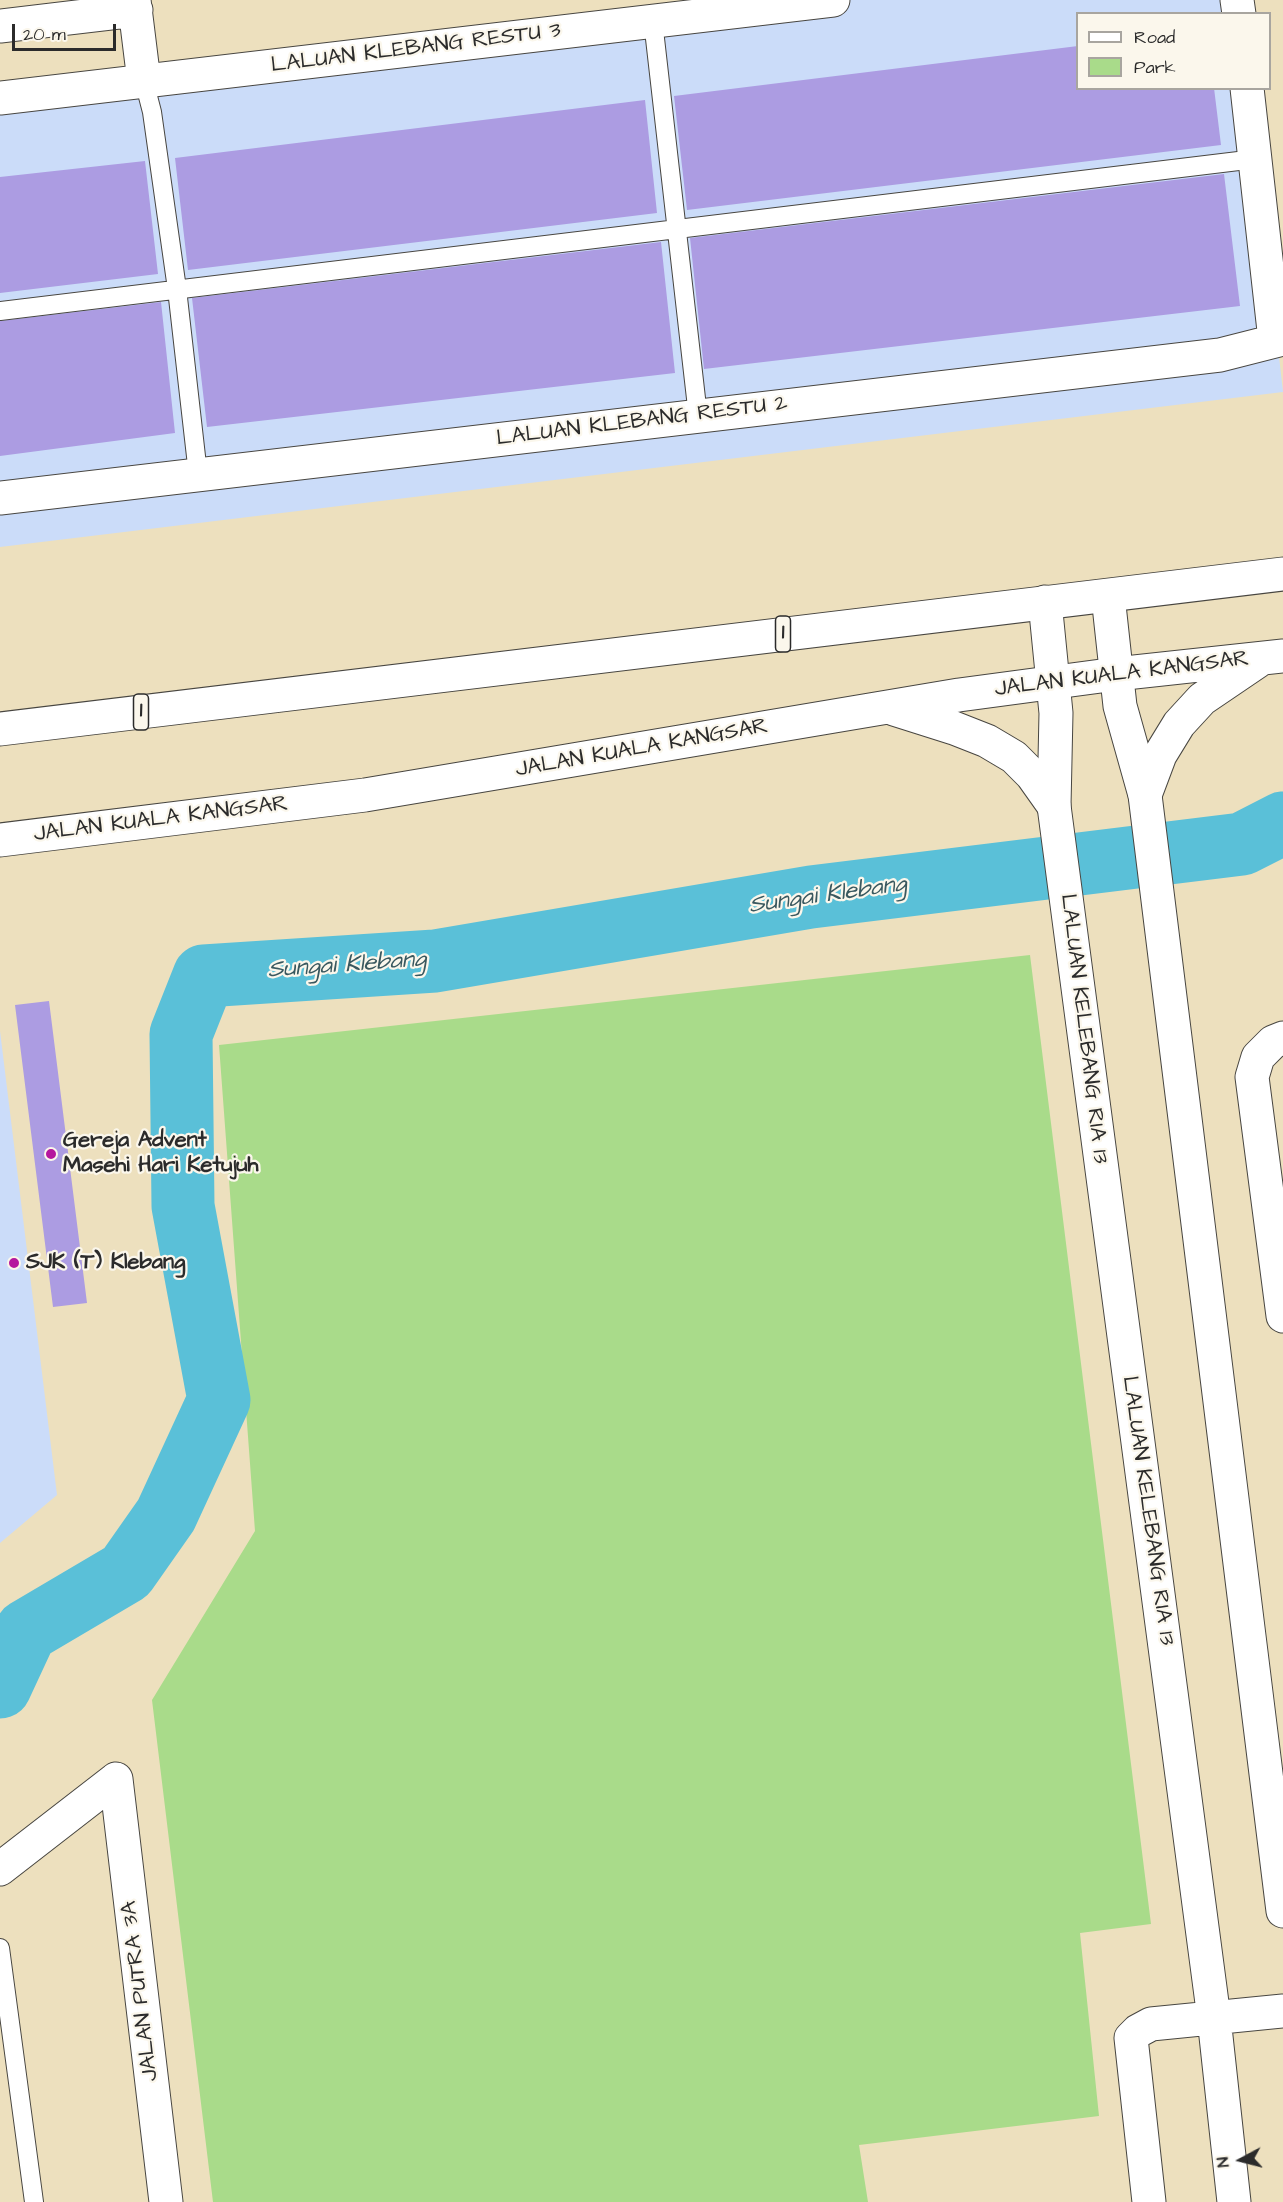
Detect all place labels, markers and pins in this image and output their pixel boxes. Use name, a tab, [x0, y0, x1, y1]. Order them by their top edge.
place label: Gereja Advent Masehi Hari Ketujuh	[63, 1128, 258, 1180]
marker: Gereja Advent Masehi Hari Ketujuh	[44, 1147, 58, 1161]
place label: SJK (T) Klebang	[26, 1250, 185, 1276]
marker: SJK (T) Klebang	[7, 1256, 21, 1270]

